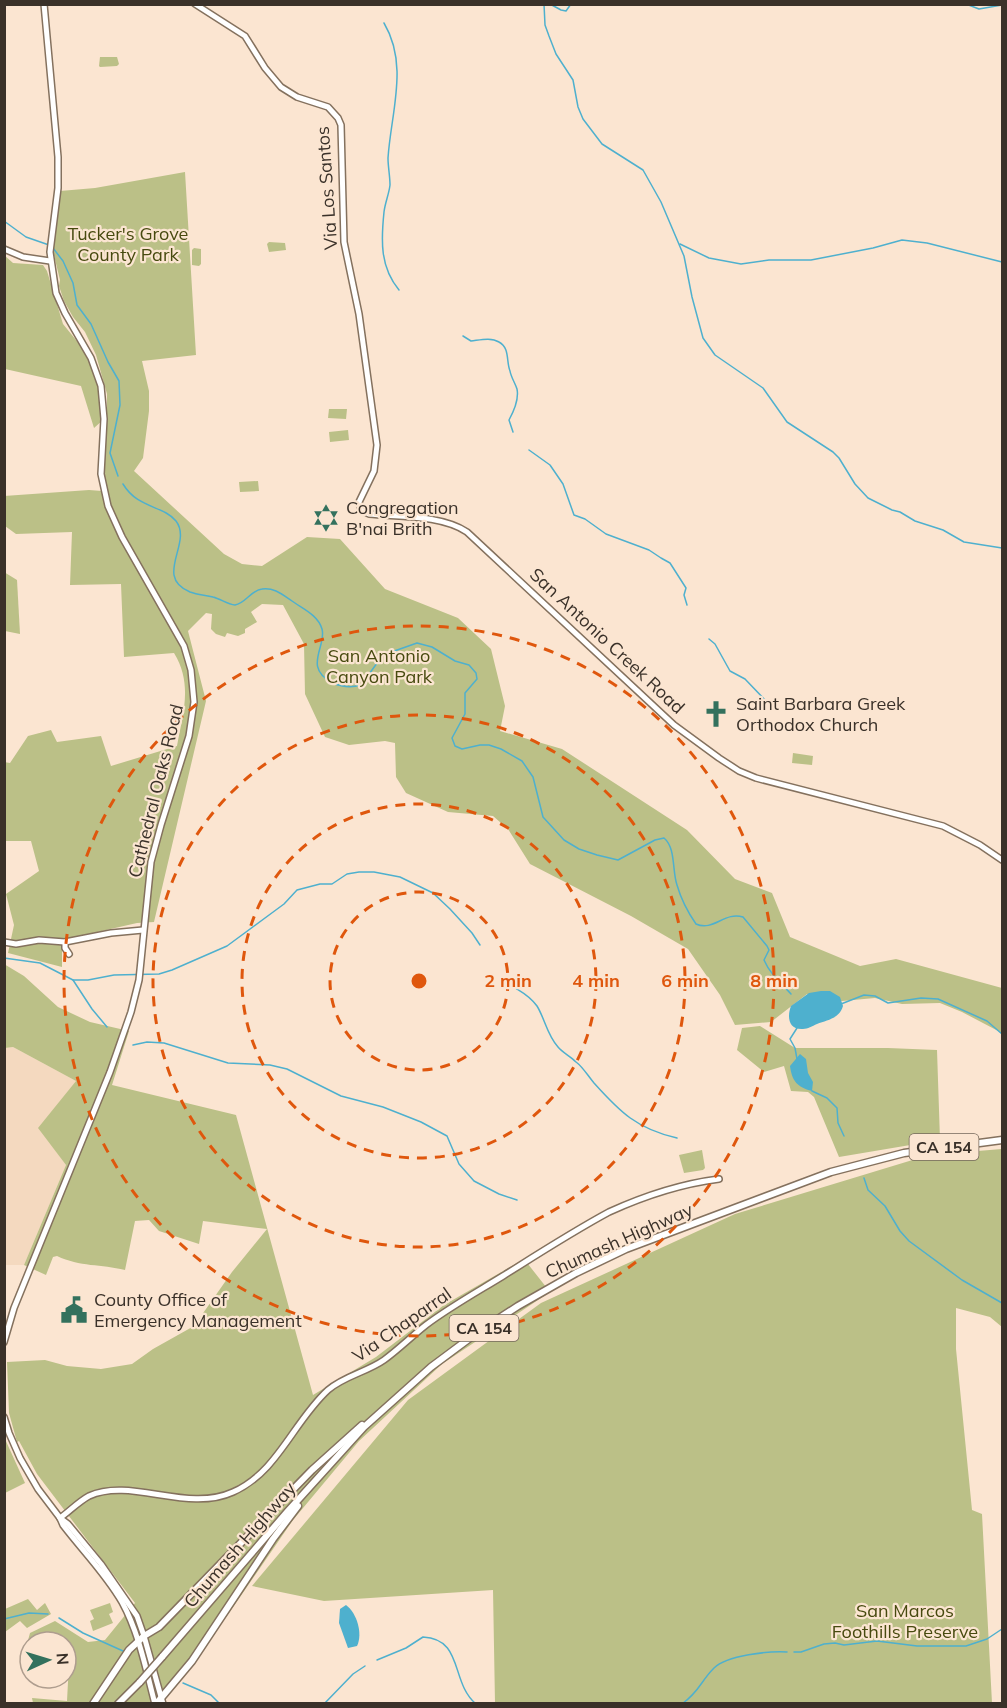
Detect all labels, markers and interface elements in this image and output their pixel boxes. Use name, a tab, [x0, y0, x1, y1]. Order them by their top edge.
street label: Via Los Santos	[311, 125, 342, 251]
park label: Tucker's Grove County Park	[68, 222, 188, 266]
place label: Congregation B'nai Brith	[346, 496, 459, 540]
synagogue icon: Congregation B'nai Brith	[311, 503, 341, 533]
street label: San Antonio Creek Road	[525, 563, 690, 719]
park label: San Antonio Canyon Park	[326, 644, 433, 688]
place label: Saint Barbara Greek Orthodox Church	[736, 692, 906, 736]
church icon: Saint Barbara Greek Orthodox Church	[701, 699, 731, 729]
street label: Cathedral Oaks Road	[123, 702, 188, 880]
text: 2 min	[484, 969, 532, 992]
text: 4 min	[572, 969, 620, 992]
text: 6 min	[661, 969, 709, 992]
text: 8 min	[750, 969, 798, 992]
centre of rings	[409, 971, 429, 991]
road number: CA 154	[910, 1134, 978, 1160]
street label: Chumash Highway	[541, 1197, 697, 1283]
street label: Via Chaparral	[348, 1282, 456, 1367]
place label: County Office of Emergency Management	[94, 1288, 302, 1332]
public building icon: County Office of Emergency Management	[59, 1295, 89, 1325]
road number: CA 154	[450, 1315, 518, 1341]
street label: Chumash Highway	[179, 1477, 301, 1612]
park label: San Marcos Foothills Preserve	[832, 1599, 978, 1643]
north arrow	[18, 1630, 78, 1690]
text: N	[53, 1652, 73, 1666]

